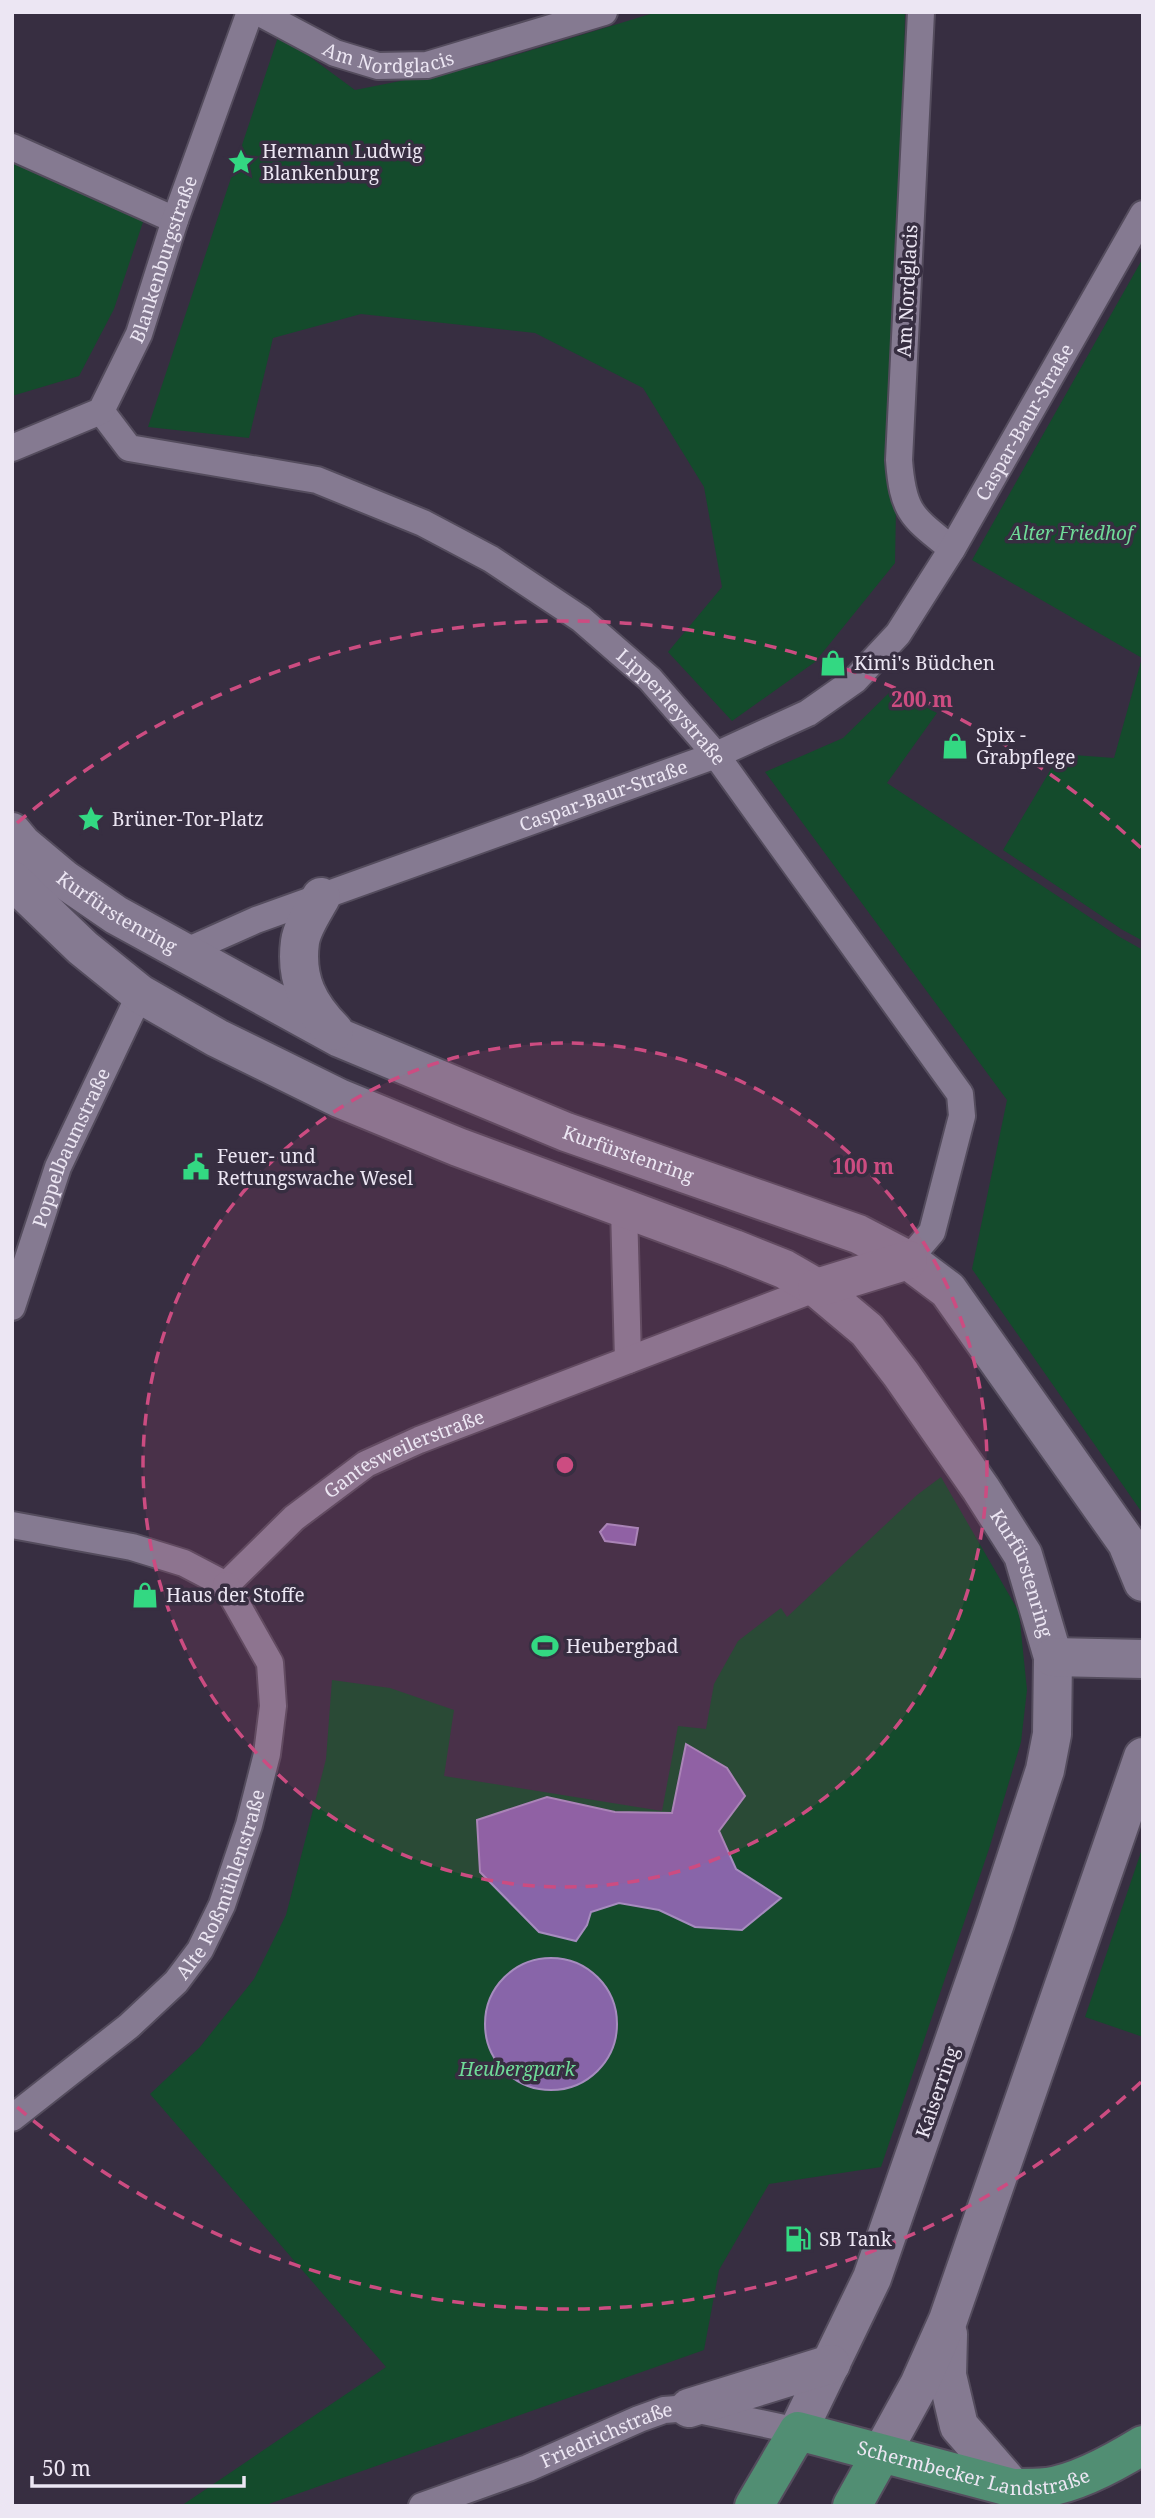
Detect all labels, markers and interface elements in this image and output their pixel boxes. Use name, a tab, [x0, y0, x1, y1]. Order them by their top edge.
street label: Am Nordglacis	[318, 36, 457, 80]
place label: Hermann Ludwig Blankenburg	[262, 138, 423, 186]
place icon: Hermann Ludwig Blankenburg	[226, 147, 256, 177]
street label: Blankenburgstraße	[124, 172, 203, 347]
street label: Am Nordglacis	[891, 224, 923, 358]
street label: Caspar-Baur-Straße	[969, 339, 1079, 505]
park label: Alter Friedhof	[1007, 520, 1137, 546]
street label: Lipperheystraße	[611, 643, 732, 770]
shop icon: Kimi's Büdchen	[818, 648, 848, 678]
place label: Kimi's Büdchen	[854, 650, 995, 676]
text: 200 m	[891, 685, 953, 713]
place label: Spix - Grabpflege	[976, 722, 1075, 770]
shop icon: Spix - Grabpflege	[940, 731, 970, 761]
street label: Caspar-Baur-Straße	[516, 753, 691, 838]
place icon: Brüner-Tor-Platz	[76, 804, 106, 834]
place label: Brüner-Tor-Platz	[112, 806, 264, 832]
street label: Kurfürstenring	[51, 865, 182, 959]
street label: Poppelbaumstraße	[26, 1064, 116, 1231]
street label: Kurfürstenring	[559, 1119, 698, 1189]
place label: Feuer- und Rettungswache Wesel	[217, 1143, 413, 1191]
public building icon: Feuer- und Rettungswache Wesel	[181, 1152, 211, 1182]
text: 100 m	[832, 1152, 894, 1180]
street label: Gantesweilerstraße	[318, 1403, 488, 1504]
centre of rings	[553, 1453, 577, 1477]
street label: Kurfürstenring	[984, 1504, 1060, 1641]
shop icon: Haus der Stoffe	[130, 1580, 160, 1610]
place label: Haus der Stoffe	[166, 1582, 305, 1608]
sports icon: Heubergbad	[530, 1631, 560, 1661]
place label: Heubergbad	[566, 1633, 679, 1659]
street label: Alte Roßmühlenstraße	[170, 1786, 271, 1985]
street label: Kaiserring	[909, 2043, 965, 2141]
park label: Heubergpark	[458, 2056, 576, 2082]
fuel station icon: SB Tank	[783, 2224, 813, 2254]
place label: SB Tank	[819, 2226, 893, 2252]
street label: Friedrichstraße	[536, 2396, 673, 2474]
street label: Schermbecker Landstraße	[854, 2434, 1094, 2501]
scale bar	[32, 2444, 243, 2488]
text: 50 m	[42, 2454, 91, 2482]

